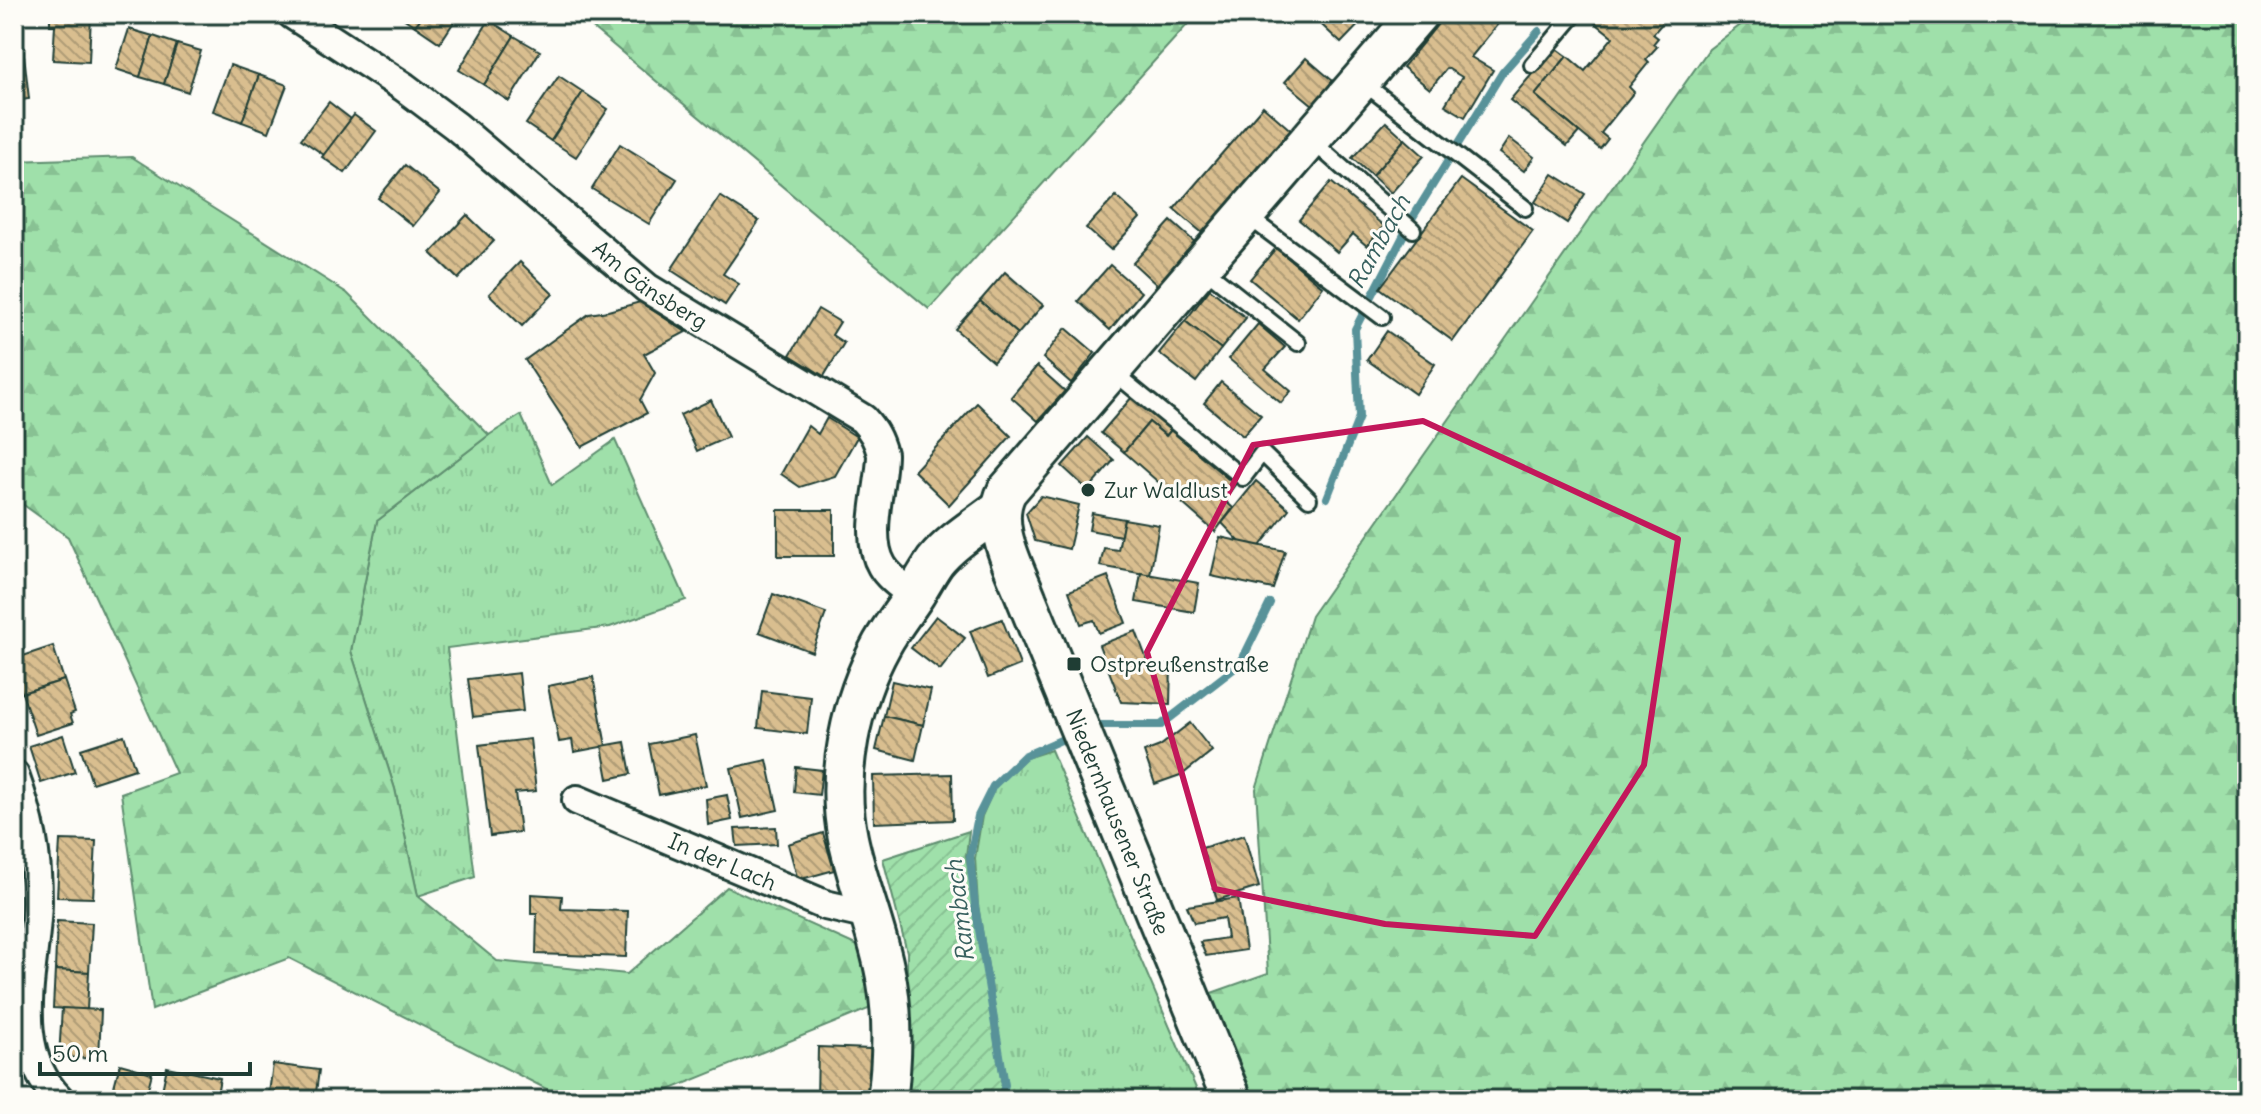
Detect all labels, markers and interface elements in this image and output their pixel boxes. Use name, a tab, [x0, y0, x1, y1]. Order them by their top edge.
water label: Rambach	[1340, 188, 1417, 294]
street label: Am Gänsberg	[587, 234, 713, 335]
place label: Zur Waldlust	[1104, 476, 1228, 504]
marker: Zur Waldlust	[1079, 481, 1097, 499]
place label: Ostpreußenstraße	[1090, 650, 1269, 678]
marker: Ostpreußenstraße	[1065, 655, 1083, 673]
street label: Niedernhausener Straße	[1060, 705, 1176, 939]
street label: In der Lach	[664, 826, 781, 897]
water label: Rambach	[938, 857, 980, 964]
scale bar	[40, 1026, 250, 1076]
text: 50 m	[52, 1038, 108, 1068]

